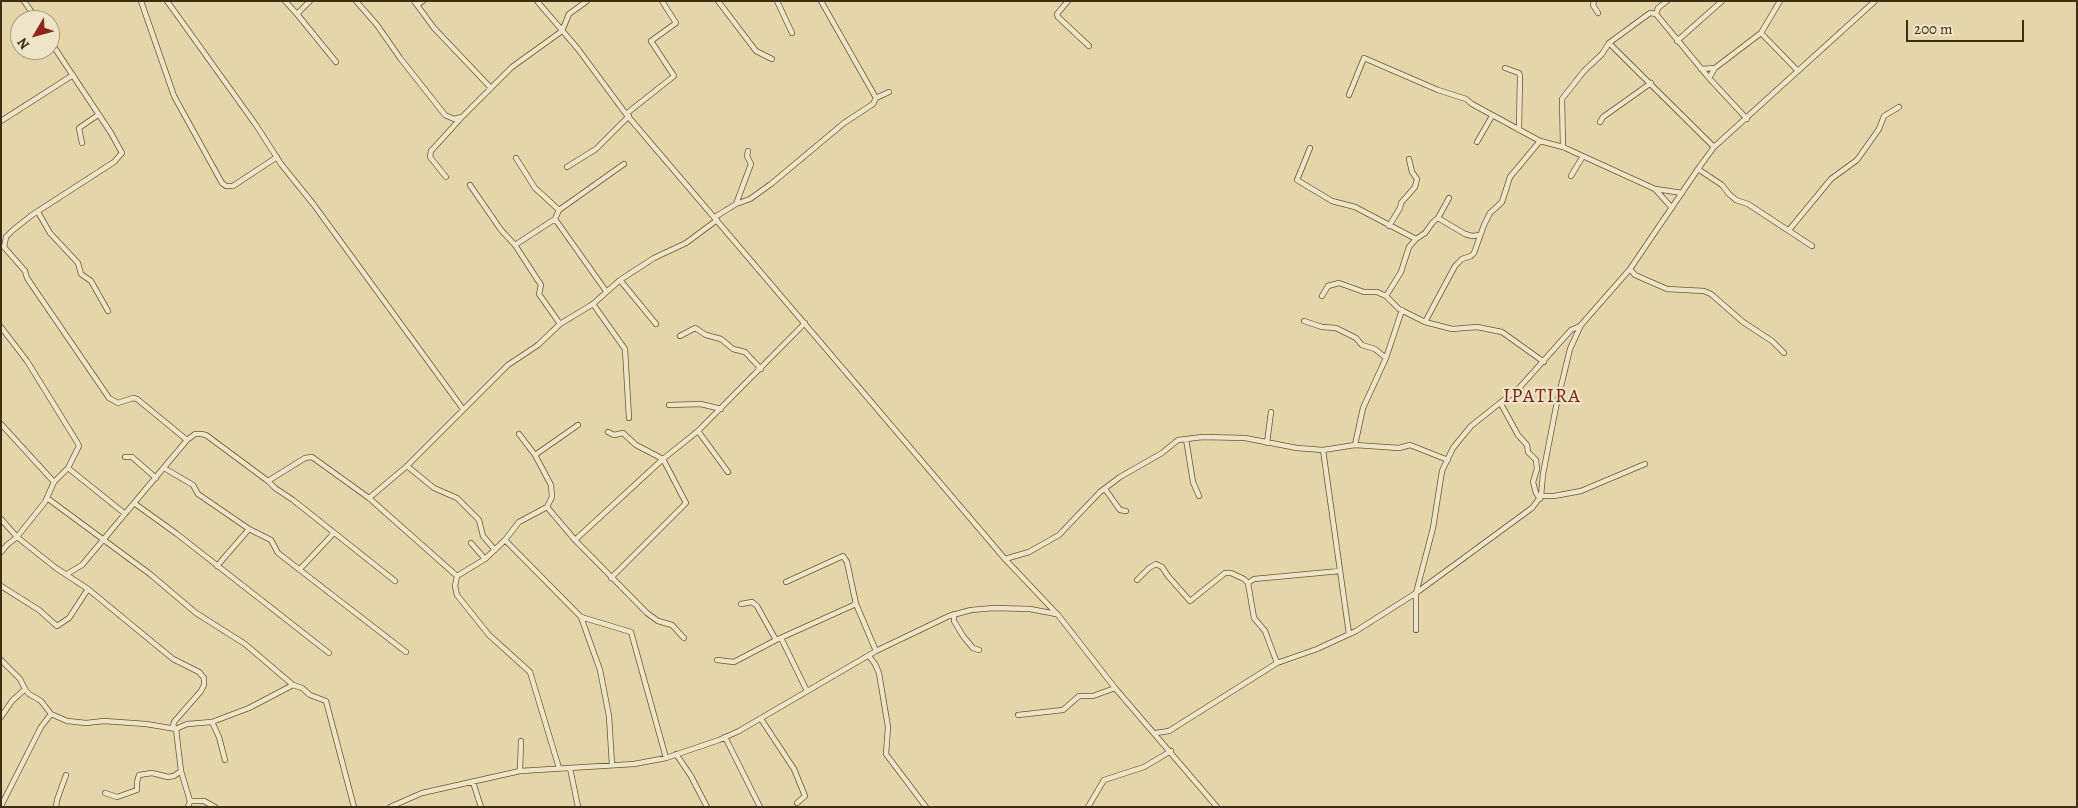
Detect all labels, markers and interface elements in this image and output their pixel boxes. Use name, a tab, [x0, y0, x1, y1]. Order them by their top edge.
north arrow	[10, 10, 60, 60]
scale bar	[1908, 10, 2026, 42]
text: 200 m	[1914, 19, 1953, 39]
text: N	[13, 34, 34, 54]
district label: IPATIRA	[1502, 385, 1582, 409]

